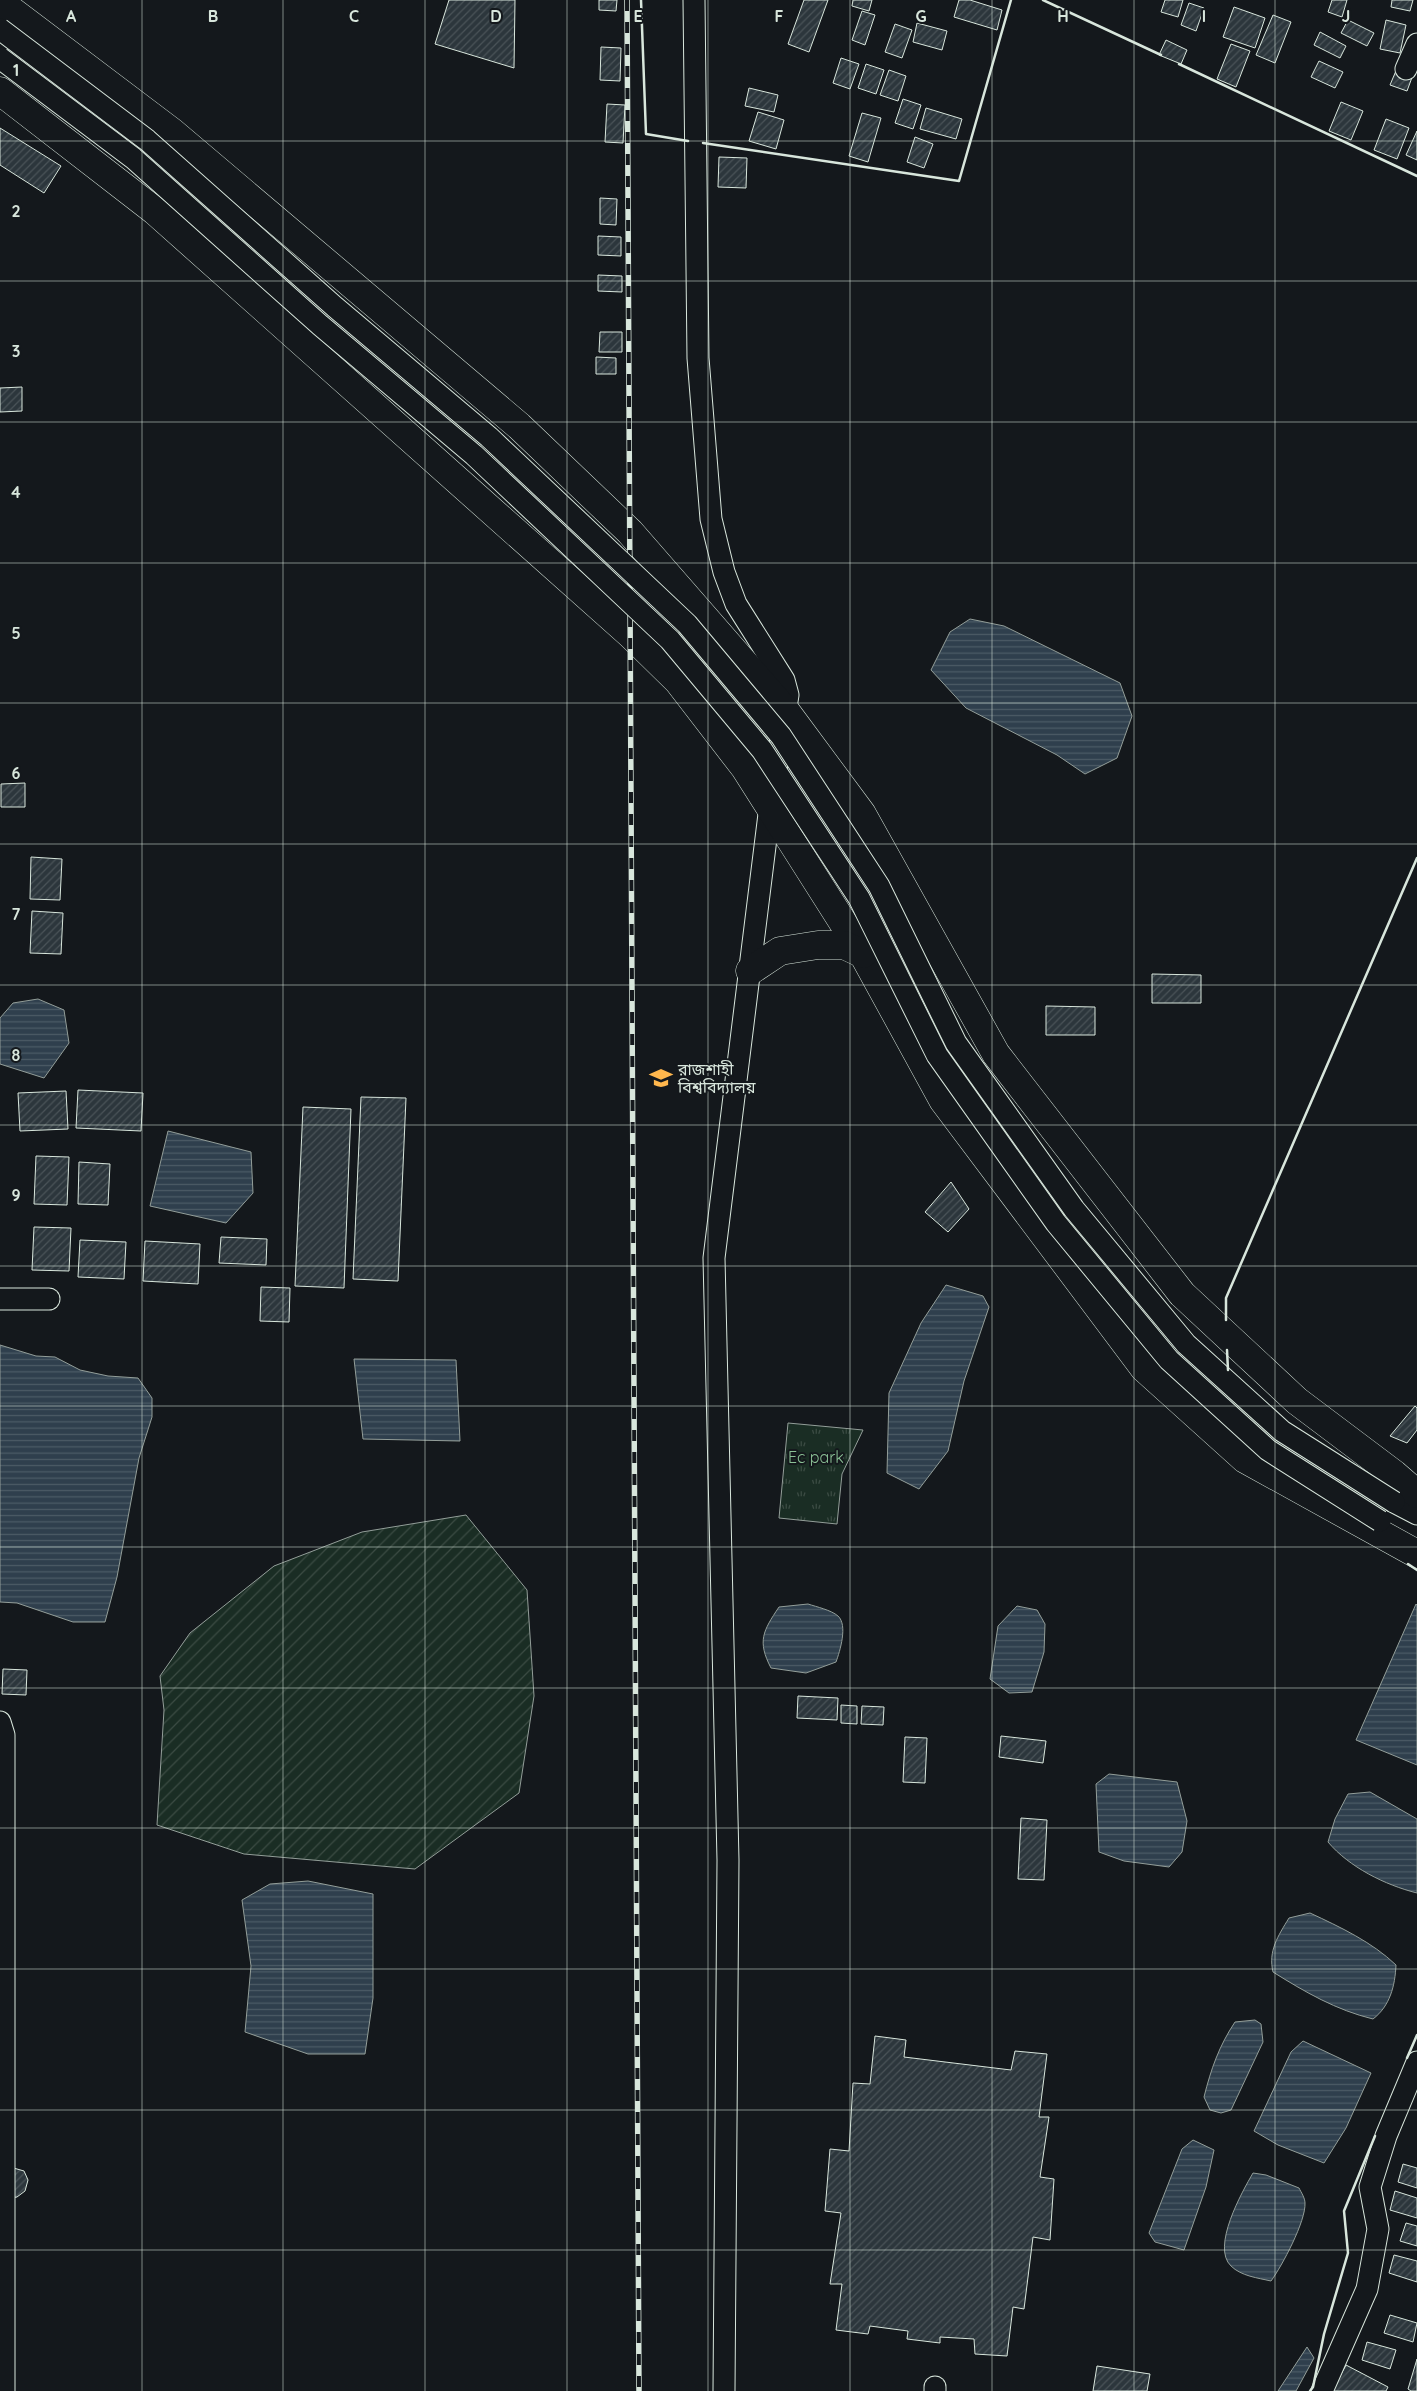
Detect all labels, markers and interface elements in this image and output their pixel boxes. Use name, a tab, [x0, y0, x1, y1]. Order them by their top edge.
text: A	[66, 6, 77, 26]
text: B	[208, 6, 218, 26]
text: C	[349, 6, 359, 26]
text: D	[490, 6, 502, 26]
text: E	[633, 6, 643, 26]
text: F	[775, 6, 784, 26]
text: G	[915, 6, 927, 26]
text: H	[1057, 6, 1069, 26]
text: I	[1202, 6, 1206, 26]
text: J	[1342, 6, 1350, 26]
text: 1	[13, 60, 19, 80]
text: 2	[11, 201, 21, 221]
text: 3	[12, 341, 20, 361]
text: 4	[11, 482, 21, 502]
text: 5	[11, 623, 21, 643]
text: 6	[12, 763, 21, 783]
text: 7	[12, 904, 21, 924]
text: 8	[12, 1045, 21, 1065]
place label: রাজশাহী বিশ্ববিদ্যালয়	[677, 1059, 757, 1097]
school or university icon: রাজশাহী বিশ্ববিদ্যালয়	[648, 1065, 674, 1091]
text: 9	[11, 1185, 21, 1205]
park label: Ec park	[788, 1447, 844, 1467]

